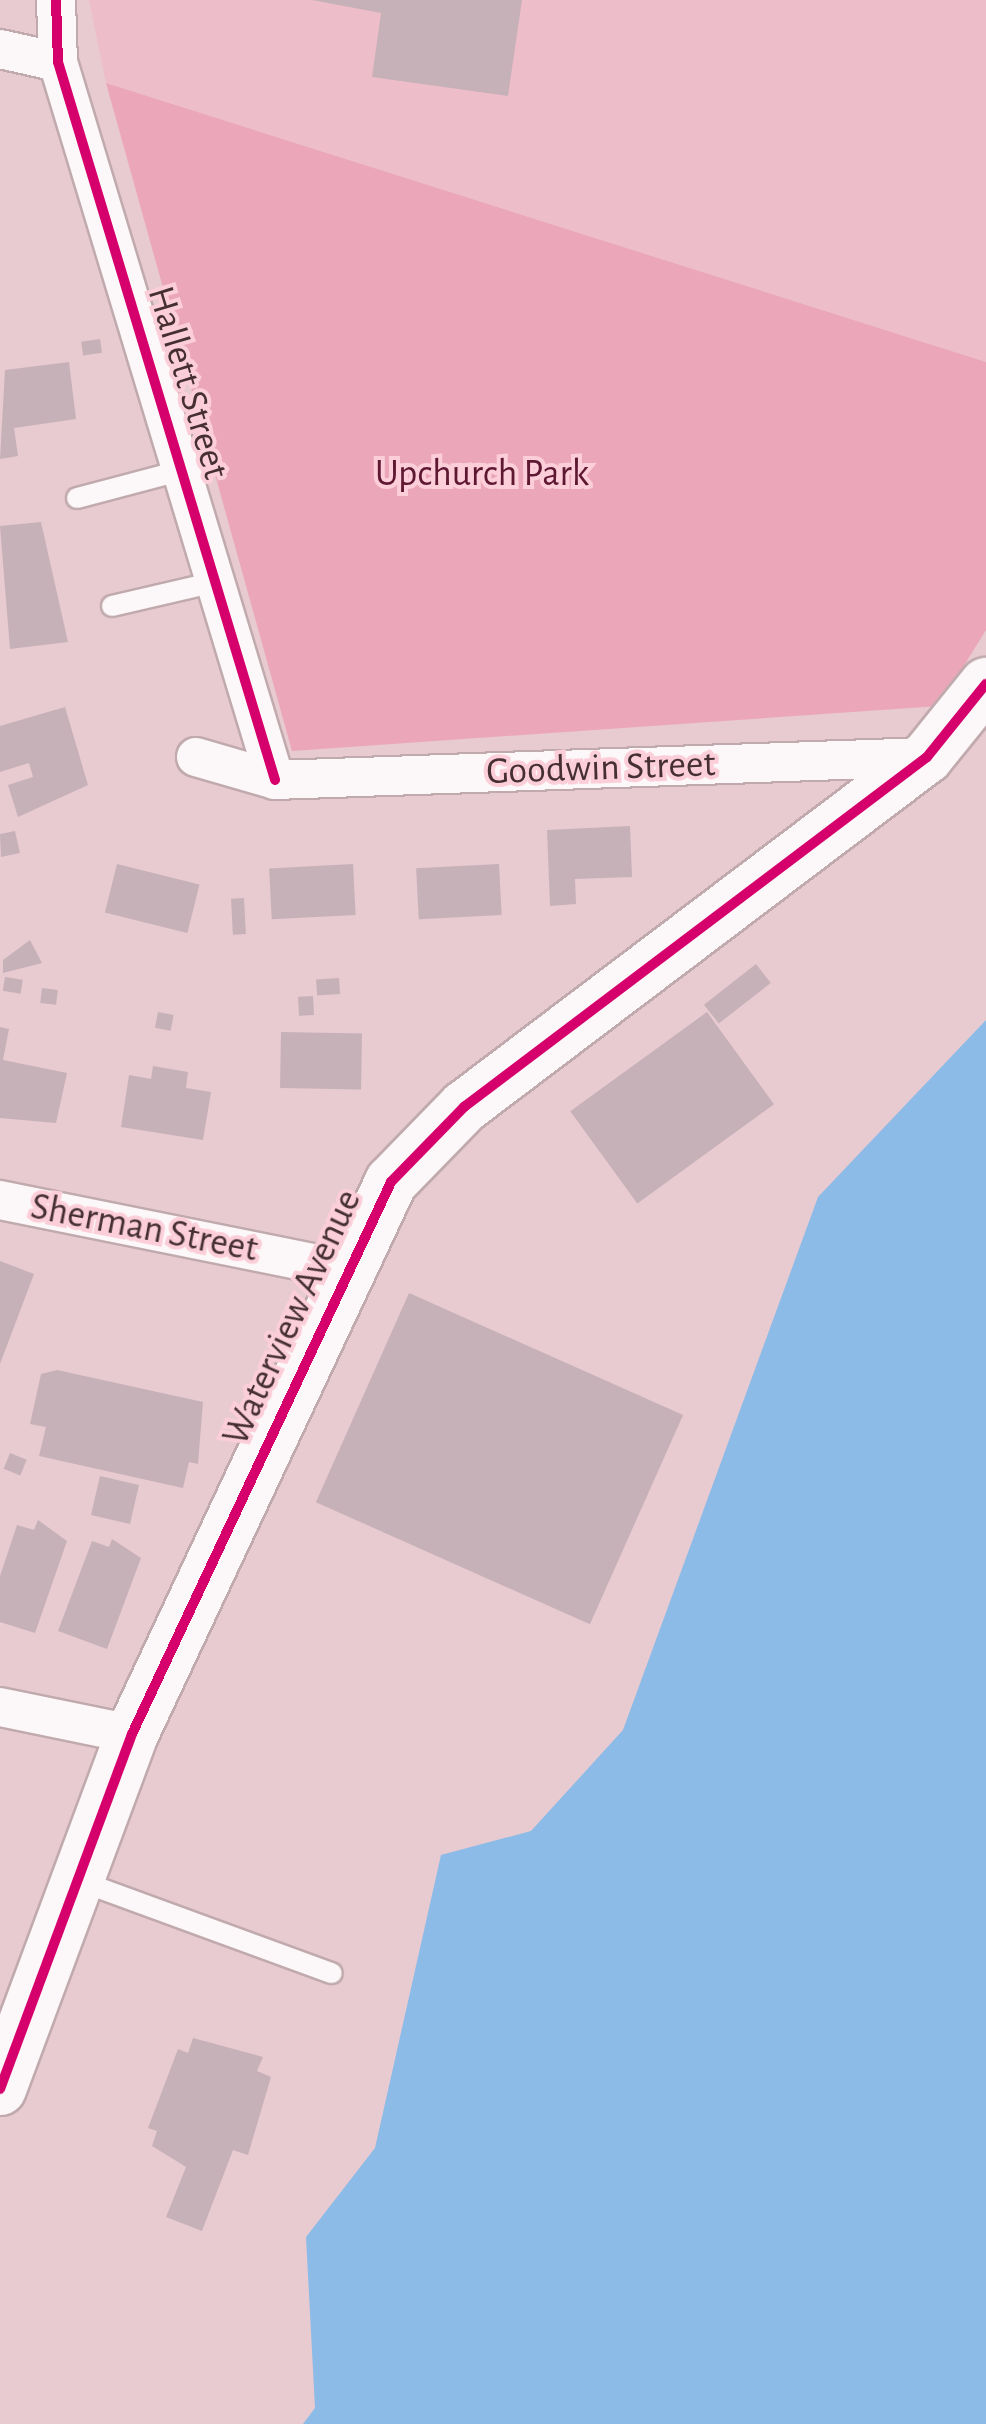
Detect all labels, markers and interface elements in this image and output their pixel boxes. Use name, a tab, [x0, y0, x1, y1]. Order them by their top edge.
street label: Hallett Street	[136, 281, 238, 485]
park label: Upchurch Park	[375, 452, 589, 498]
street label: Goodwin Street	[486, 742, 716, 796]
street label: Waterview Avenue	[214, 1183, 372, 1453]
street label: Sherman Street	[27, 1185, 261, 1273]

